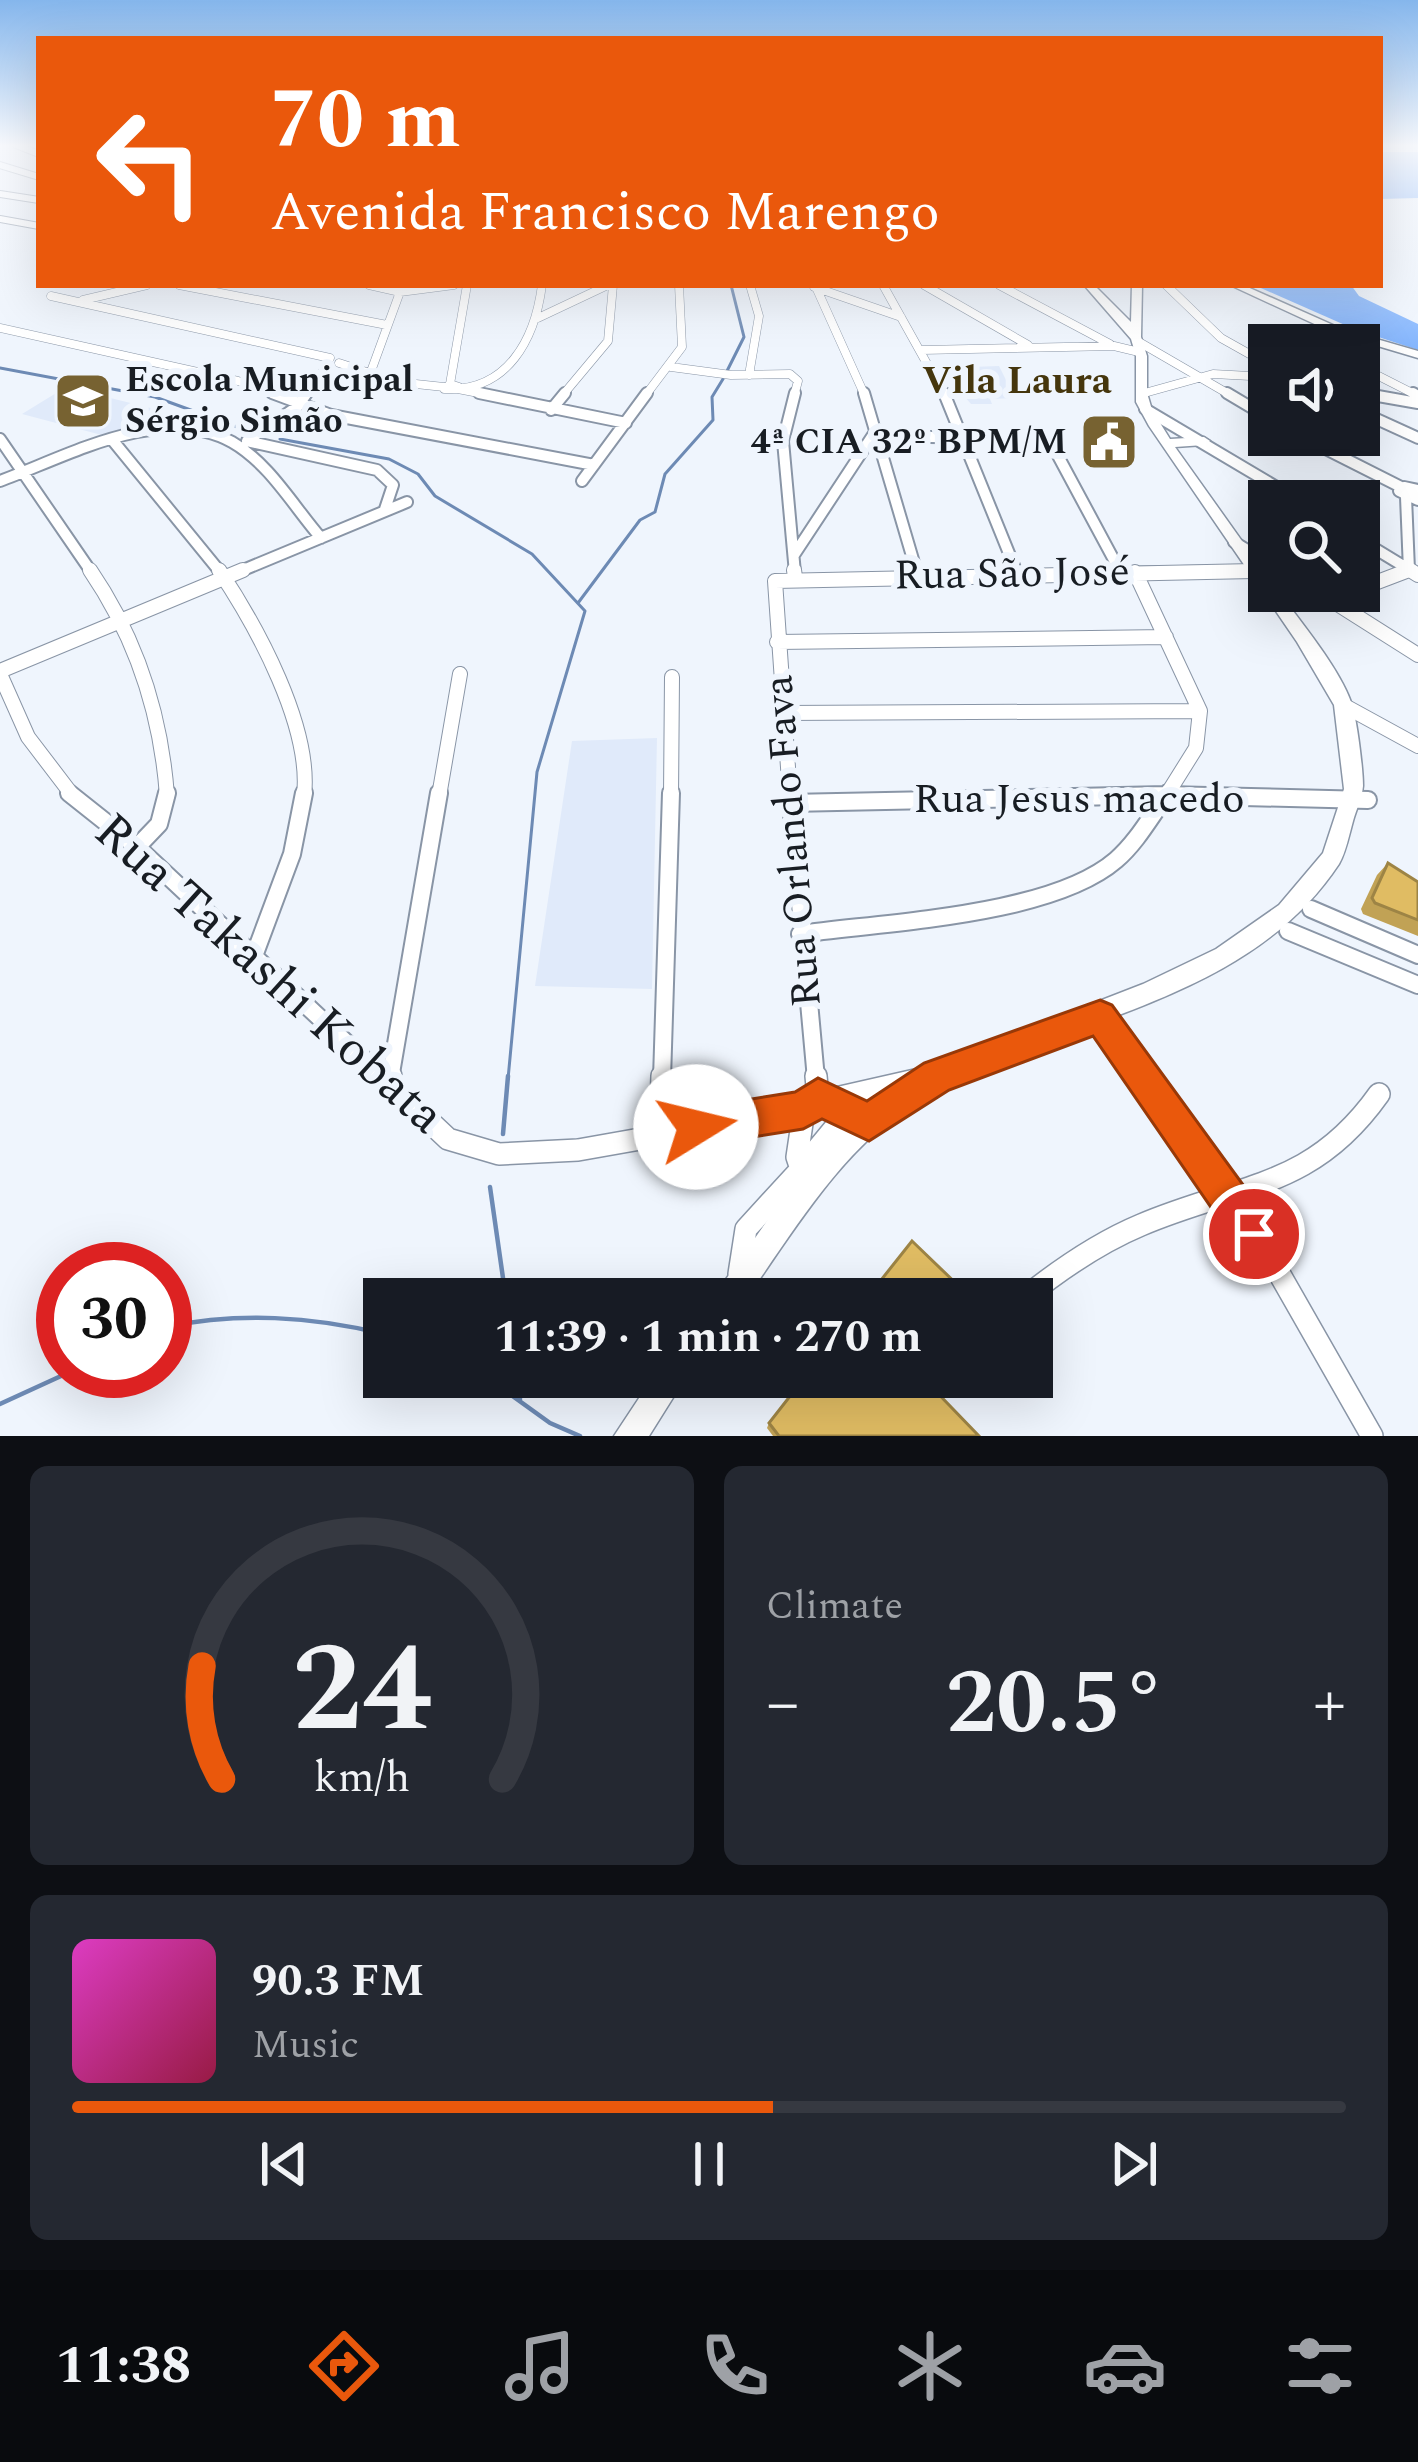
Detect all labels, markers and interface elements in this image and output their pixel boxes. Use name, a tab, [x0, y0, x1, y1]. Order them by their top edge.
text: 70 m	[270, 57, 461, 185]
icon: left	[72, 84, 228, 240]
text: Avenida Francisco Marengo	[270, 172, 940, 254]
map controls	[1248, 324, 1380, 612]
button: sound	[1248, 324, 1380, 456]
district label: Vila Laura	[922, 352, 1112, 411]
place label: Escola Municipal Sérgio Simão	[125, 353, 414, 449]
school or university icon: Escola Municipal Sérgio Simão	[52, 370, 114, 432]
public building icon: 4ª CIA 32º BPM/M	[1078, 411, 1140, 473]
place label: 4ª CIA 32º BPM/M	[751, 415, 1067, 470]
button: search	[1248, 480, 1380, 612]
street label: Rua São José	[894, 540, 1130, 608]
street label: Rua Orlando Fava	[747, 672, 839, 1010]
street label: Rua Jesus macedo	[913, 768, 1245, 831]
street label: Rua Takashi Kobata	[76, 795, 462, 1153]
position arrow	[633, 1064, 759, 1190]
pin	[1203, 1183, 1305, 1285]
icon: arrive	[1221, 1201, 1287, 1267]
speed limit sign: 30	[36, 1242, 192, 1398]
text: 11:39 · 1 min · 270 m	[494, 1303, 922, 1372]
text: Climate	[766, 1577, 903, 1636]
text: 24	[292, 1596, 432, 1786]
text: 20.5°	[946, 1636, 1166, 1773]
text: −	[766, 1654, 799, 1755]
text: +	[1313, 1654, 1346, 1755]
text: km/h	[314, 1745, 410, 1810]
text: 90.3 FM	[252, 1947, 424, 2016]
text: Music	[252, 2016, 359, 2075]
icon: previous	[251, 2131, 317, 2197]
icon: pause	[676, 2131, 742, 2197]
icon: next	[1101, 2131, 1167, 2197]
icon: directions	[302, 2324, 386, 2408]
icon: music	[498, 2324, 582, 2408]
icon: phone	[693, 2324, 777, 2408]
icon: climate	[888, 2324, 972, 2408]
icon: car	[1083, 2324, 1167, 2408]
icon: filters	[1278, 2324, 1362, 2408]
text: 11:38	[56, 2325, 191, 2407]

